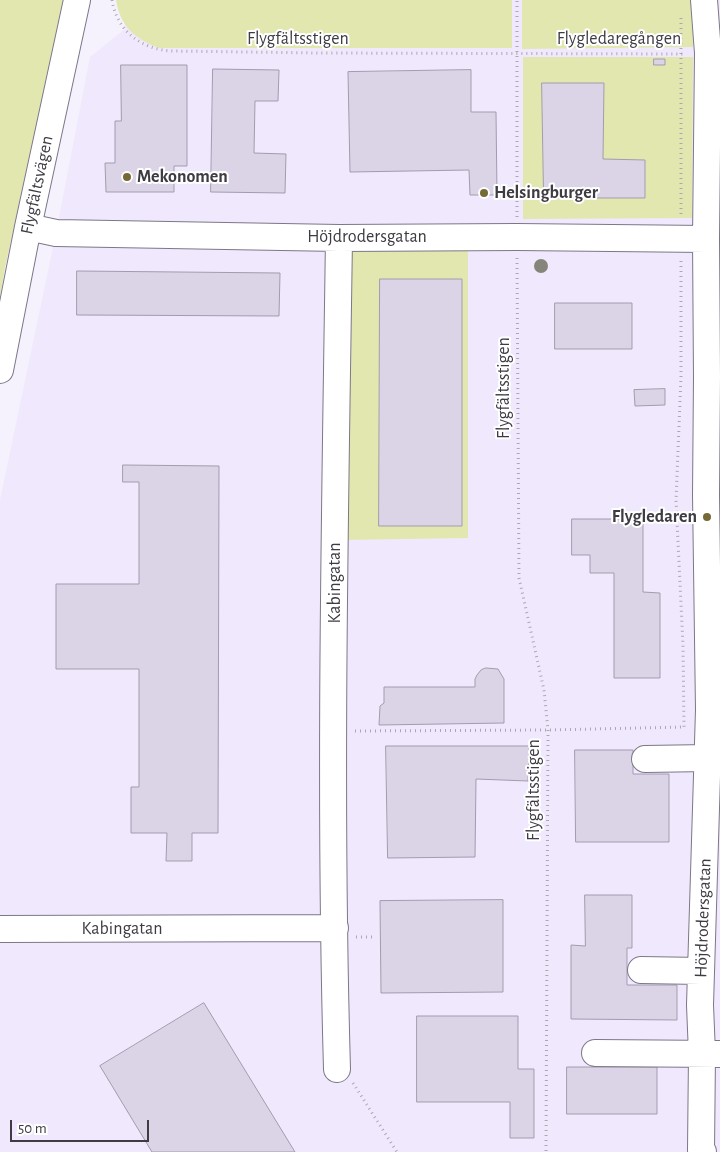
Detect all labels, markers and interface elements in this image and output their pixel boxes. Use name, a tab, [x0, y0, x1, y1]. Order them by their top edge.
street label: Flygfältsstigen	[247, 28, 349, 50]
street label: Flygledaregången	[557, 28, 681, 50]
street label: Flygfältsvägen	[16, 134, 58, 236]
place label: Mekonomen	[137, 166, 228, 188]
marker: Mekonomen	[121, 171, 133, 183]
place label: Helsingburger	[494, 182, 598, 204]
marker: Helsingburger	[478, 187, 490, 199]
street label: Höjdrodersgatan	[307, 226, 427, 248]
street label: Flygfältsstigen	[493, 337, 515, 439]
place label: Flygledaren	[612, 506, 697, 528]
marker: Flygledaren	[701, 511, 713, 523]
street label: Kabingatan	[324, 543, 346, 623]
street label: Flygfältsstigen	[523, 739, 545, 841]
street label: Höjdrodersgatan	[690, 858, 716, 978]
street label: Kabingatan	[82, 918, 162, 940]
scale bar	[12, 1110, 151, 1142]
text: 50 m	[18, 1121, 47, 1136]

